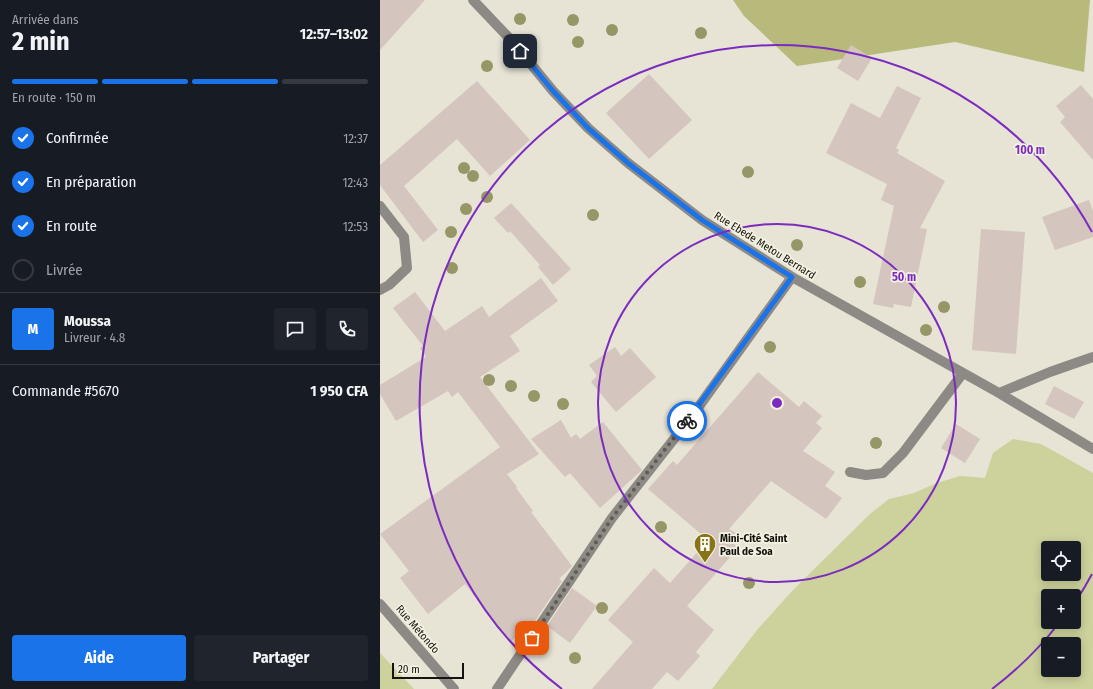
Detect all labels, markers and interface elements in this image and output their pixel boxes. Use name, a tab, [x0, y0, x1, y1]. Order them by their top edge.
text: Arrivée dans	[12, 12, 79, 27]
text: 12:57–13:02	[300, 25, 368, 43]
text: 2 min	[12, 26, 70, 57]
pin	[503, 34, 537, 68]
icon: home	[509, 40, 531, 62]
text: En route · 150 m	[12, 90, 96, 105]
icon: check	[12, 127, 34, 149]
text: Confirmée	[46, 129, 109, 147]
text: 12:37	[343, 131, 368, 146]
text: 100 m	[1015, 143, 1045, 157]
icon: check	[12, 171, 34, 193]
text: En préparation	[46, 173, 136, 191]
text: 12:43	[343, 175, 368, 190]
street label: Rue Ebede Metou Bernard	[712, 209, 818, 282]
icon: check	[12, 215, 34, 237]
text: En route	[46, 217, 97, 235]
text: 12:53	[343, 219, 368, 234]
text: Livrée	[46, 261, 83, 279]
text: 50 m	[892, 270, 916, 284]
button: chat	[274, 308, 316, 350]
button: phone	[326, 308, 368, 350]
text: Moussa	[64, 312, 111, 330]
text: M	[28, 320, 38, 338]
text: Livreur · 4.8	[64, 330, 125, 345]
text: Commande #5670	[12, 382, 119, 400]
text: 1 950 CFA	[310, 382, 368, 400]
centre of rings	[770, 396, 784, 410]
courier	[667, 401, 707, 441]
icon: bike	[676, 410, 698, 432]
building icon: Mini-Cité Saint Paul de Soa	[692, 531, 718, 564]
place label: Mini-Cité Saint Paul de Soa	[720, 532, 787, 558]
map controls	[1041, 541, 1081, 677]
button: locate	[1041, 541, 1081, 581]
button: +	[1041, 589, 1081, 629]
street label: Rue Métondo	[393, 603, 442, 656]
pin	[515, 621, 549, 655]
icon: bag	[521, 627, 543, 649]
button: Aide	[12, 635, 186, 681]
button: Partager	[194, 635, 368, 681]
button: −	[1041, 637, 1081, 677]
scale bar	[392, 661, 464, 680]
text: 20 m	[398, 663, 420, 676]

